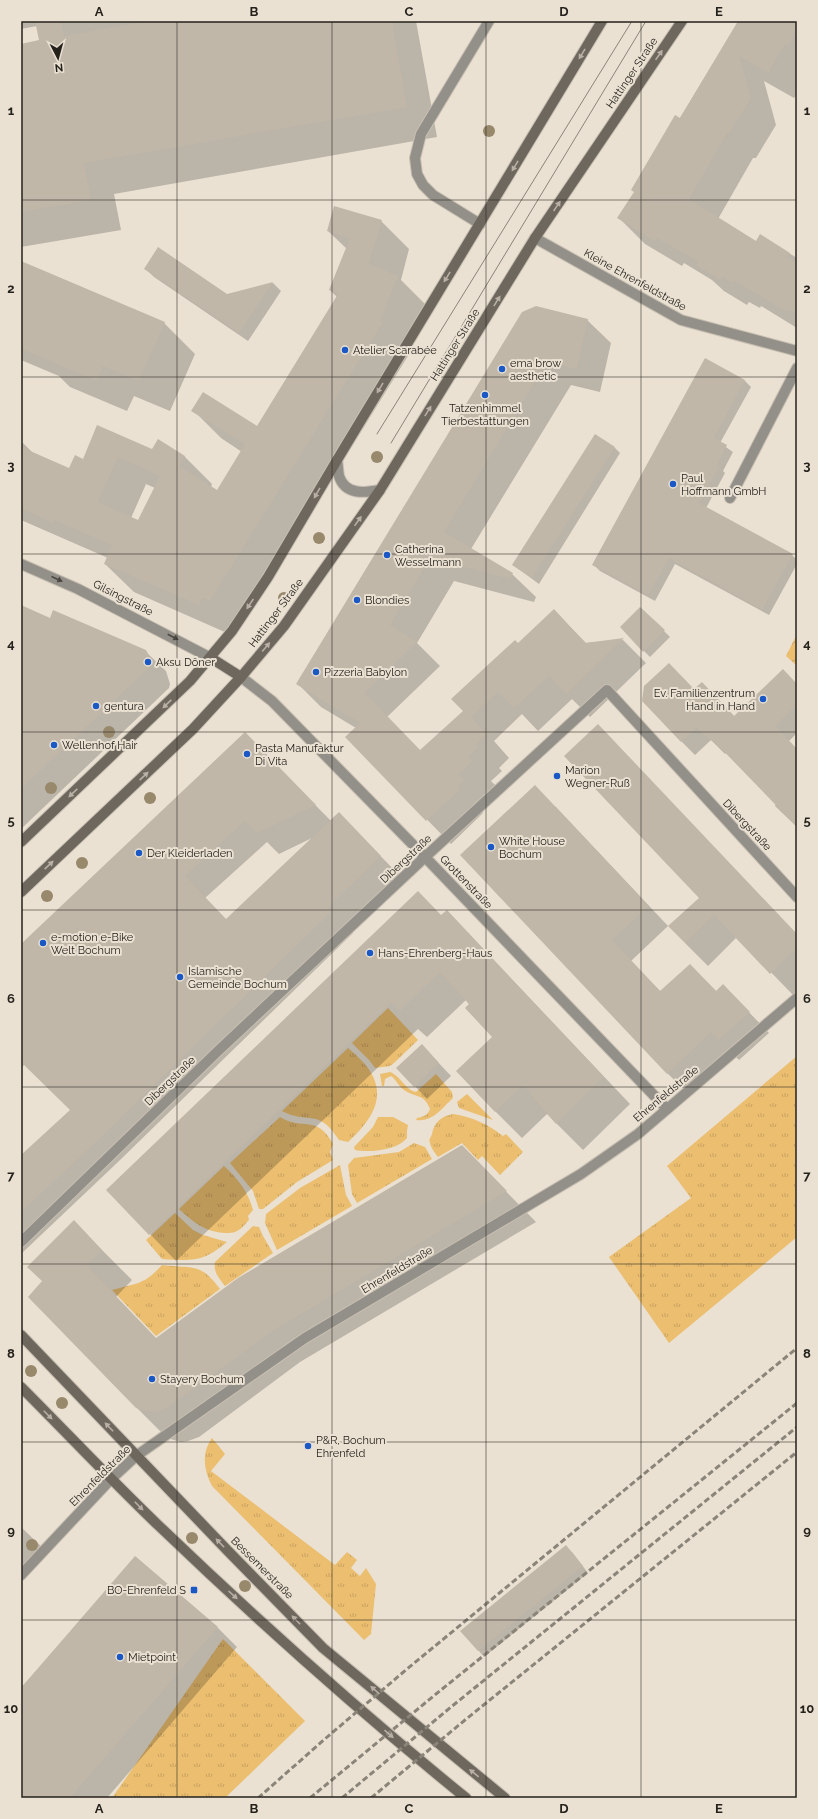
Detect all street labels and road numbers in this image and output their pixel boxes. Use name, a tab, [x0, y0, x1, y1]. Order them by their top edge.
street label: Hattinger Straße	[604, 35, 661, 111]
street label: Kleine Ehrenfeldstraße	[581, 246, 689, 314]
street label: Hattinger Straße	[428, 306, 483, 383]
street label: Hattinger Straße	[246, 576, 306, 650]
street label: Gilsingstraße	[91, 577, 156, 619]
street label: Dibergstraße	[720, 797, 774, 854]
street label: Dibergstraße	[378, 832, 435, 886]
street label: Grottenstraße	[437, 852, 495, 912]
street label: Dibergstraße	[142, 1053, 198, 1108]
street label: Ehrenfeldstraße	[631, 1063, 702, 1125]
street label: Ehrenfeldstraße	[359, 1243, 435, 1296]
street label: Ehrenfeldstraße	[67, 1442, 134, 1509]
street label: Bessemerstraße	[228, 1534, 296, 1602]

